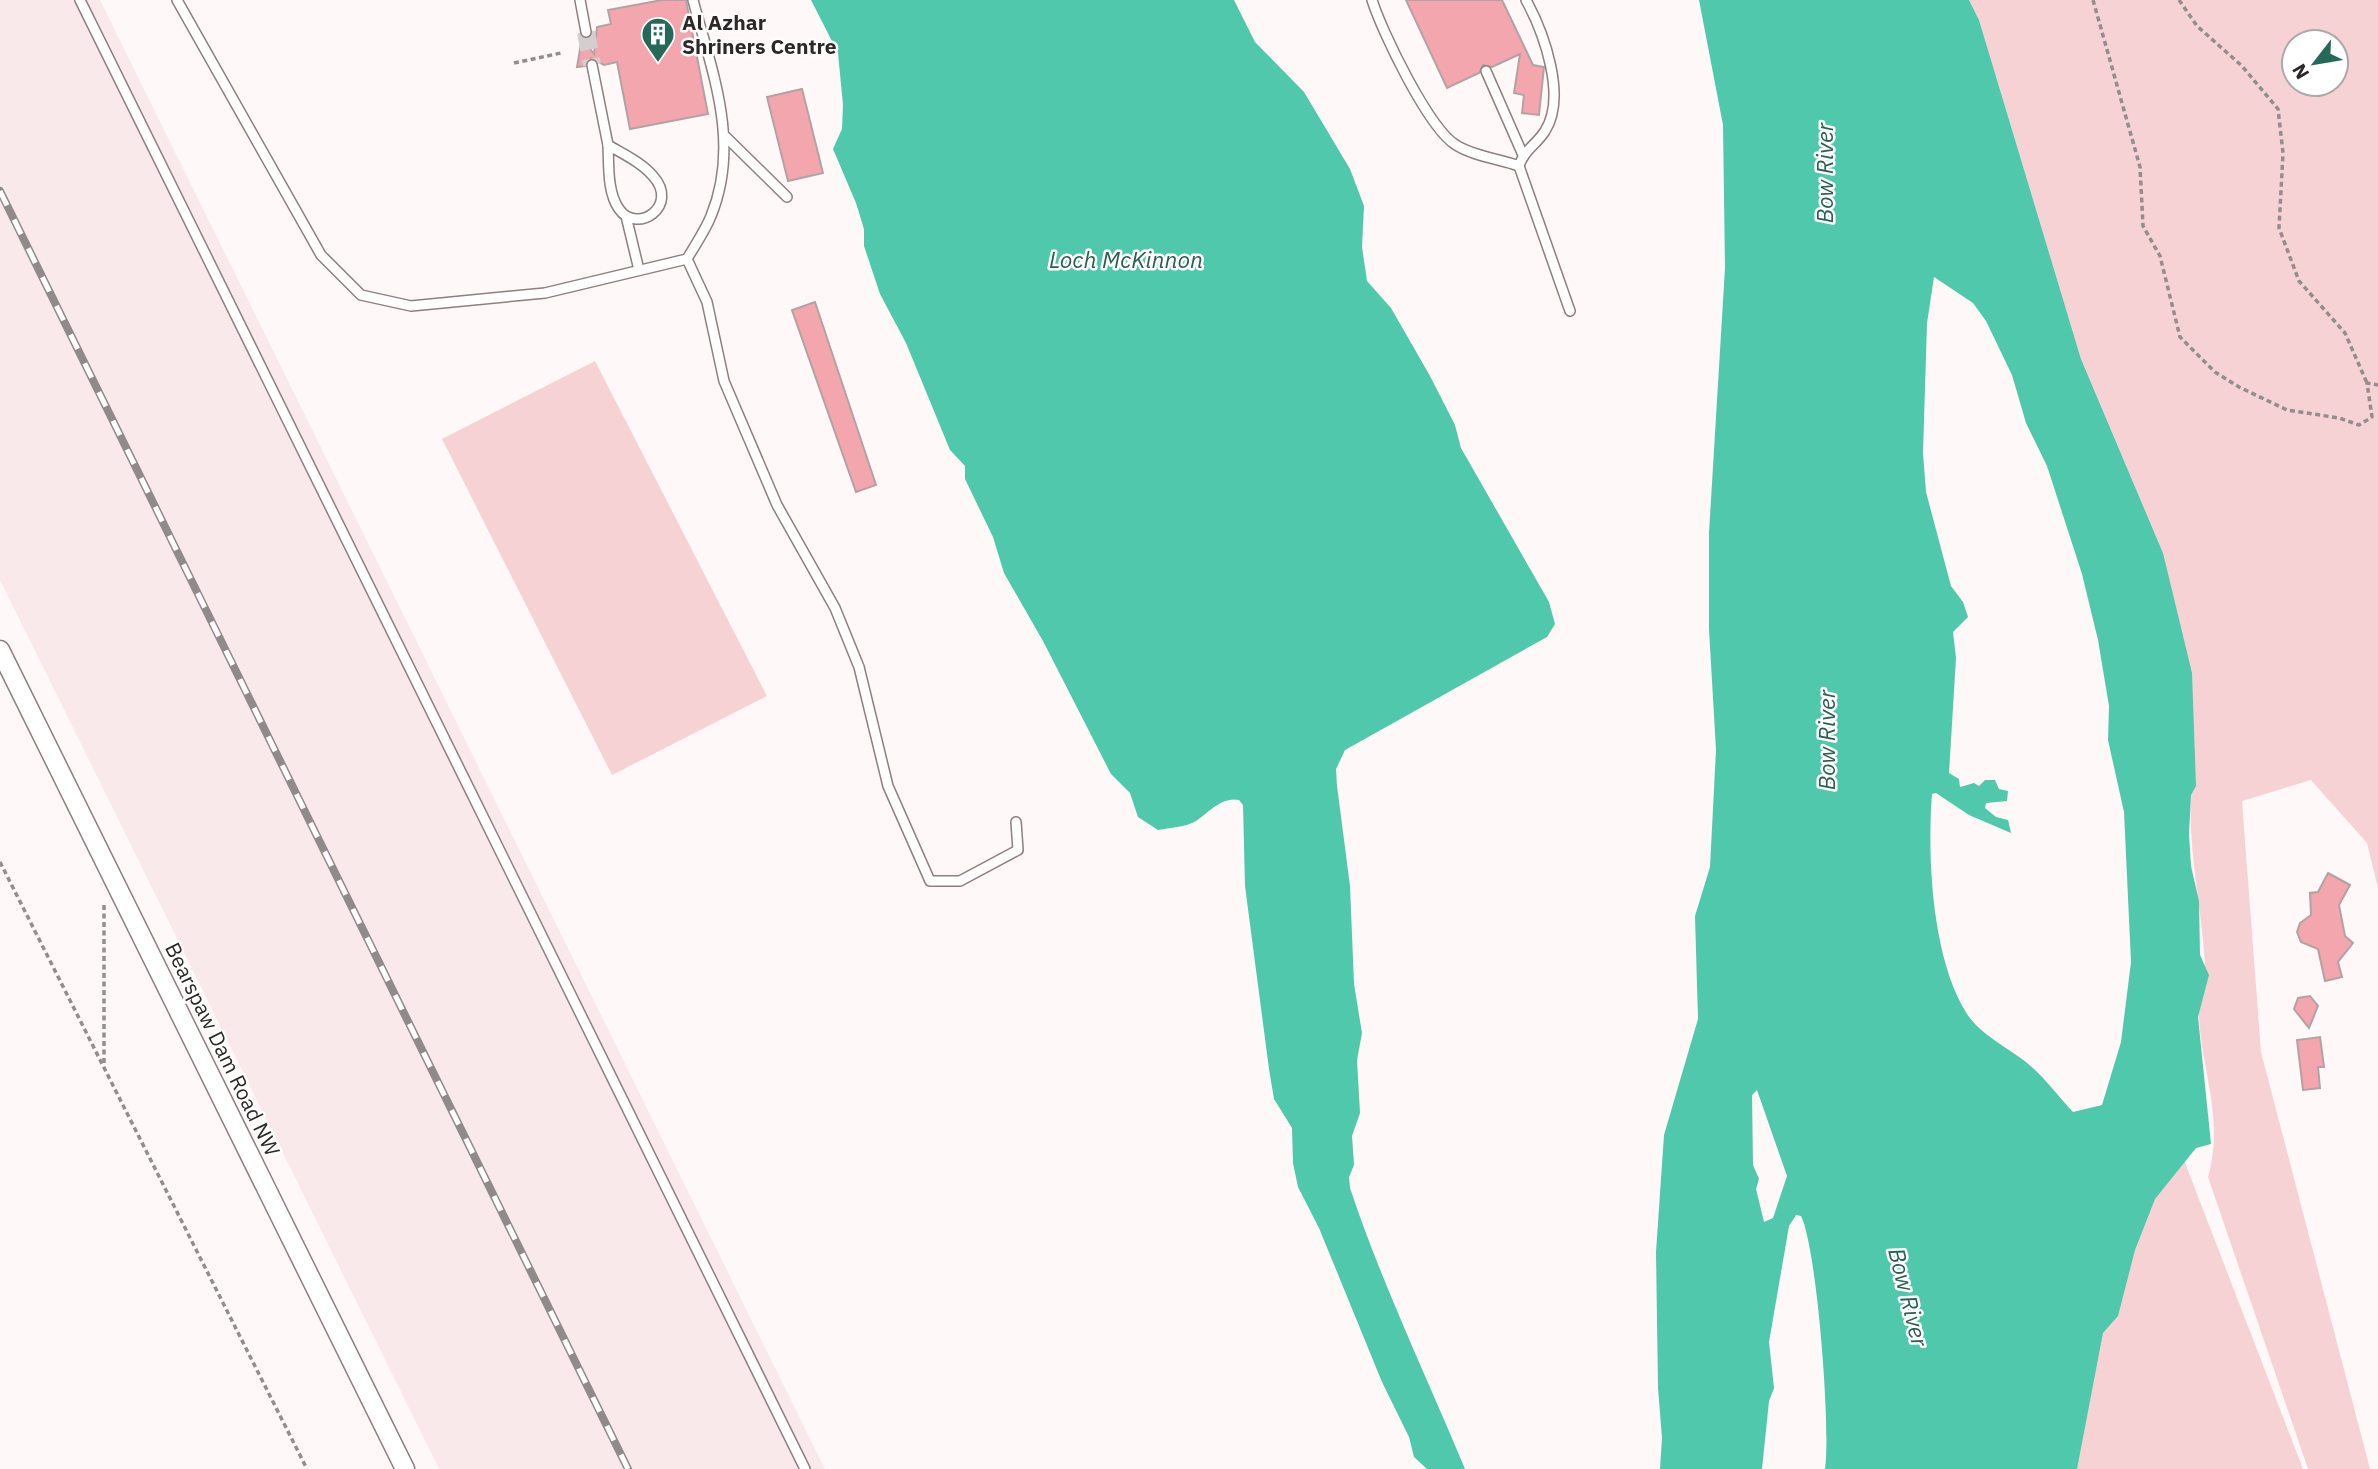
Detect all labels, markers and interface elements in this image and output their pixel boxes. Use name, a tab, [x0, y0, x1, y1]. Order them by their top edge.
place label: Al Azhar Shriners Centre	[682, 8, 837, 60]
building icon: Al Azhar Shriners Centre	[639, 15, 677, 64]
north arrow	[2280, 28, 2350, 98]
text: N	[2287, 60, 2314, 84]
water label: Bow River	[1809, 122, 1839, 223]
water label: Loch McKinnon	[1049, 244, 1203, 274]
water label: Bow River	[1811, 689, 1841, 790]
street label: Bearspaw Dam Road NW	[159, 938, 287, 1161]
water label: Bow River	[1882, 1245, 1936, 1350]

